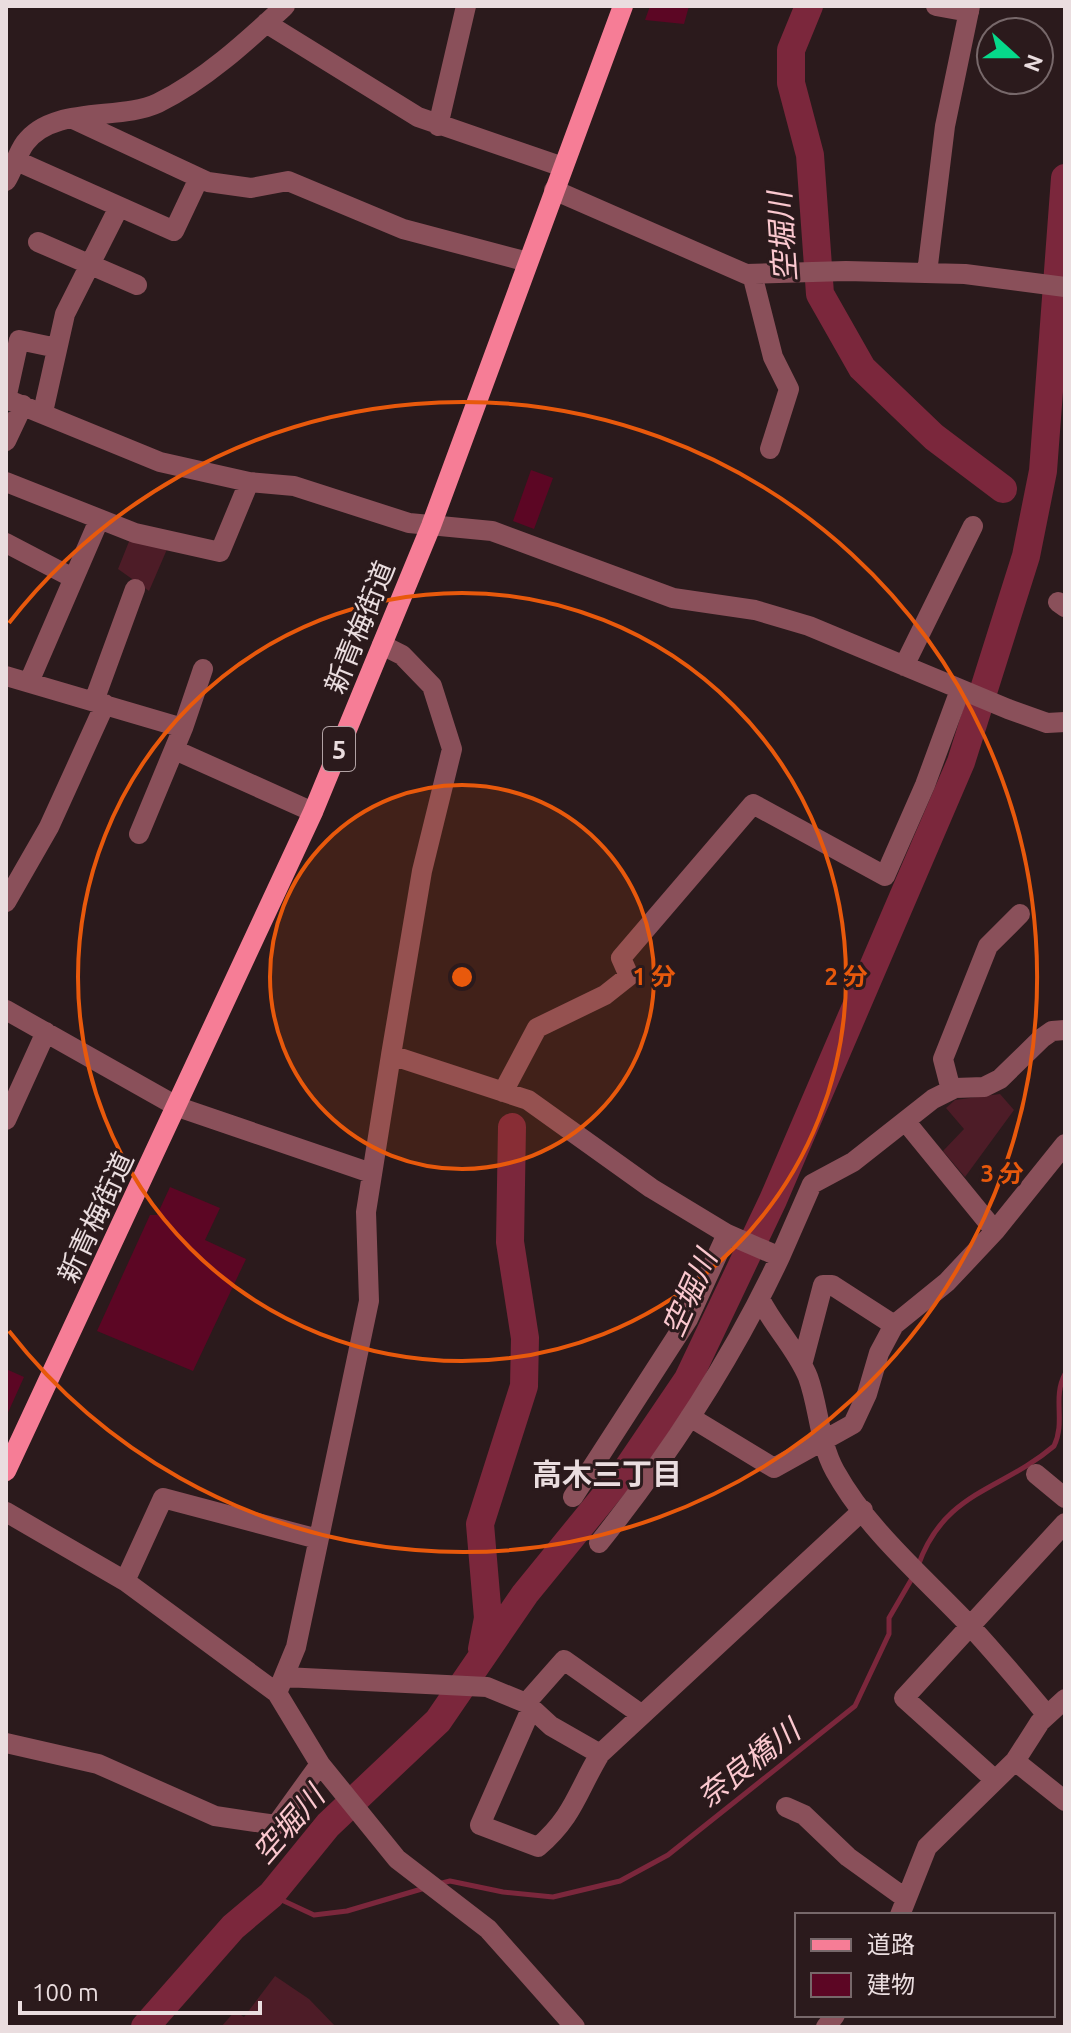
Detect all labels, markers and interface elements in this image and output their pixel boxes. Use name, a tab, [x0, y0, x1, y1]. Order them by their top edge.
north arrow	[975, 16, 1055, 96]
text: N	[1020, 51, 1049, 75]
water label: 空堀川	[762, 188, 802, 283]
street label: 新青梅街道	[318, 556, 400, 698]
road number: 5	[323, 727, 355, 771]
centre of rings	[448, 963, 476, 991]
text: 1 分	[632, 963, 676, 990]
text: 2 分	[824, 963, 868, 990]
street label: 新青梅街道	[51, 1147, 139, 1287]
text: 3 分	[980, 1160, 1024, 1187]
water label: 空堀川	[655, 1242, 724, 1341]
district label: 高木三丁目	[532, 1457, 682, 1491]
water label: 奈良橋川	[690, 1711, 808, 1813]
water label: 空堀川	[246, 1777, 332, 1869]
legend	[795, 1913, 1055, 2017]
text: 道路	[867, 1931, 915, 1958]
scale bar	[20, 1965, 260, 2015]
text: 建物	[867, 1971, 915, 1998]
text: 100 m	[32, 1979, 99, 2006]

